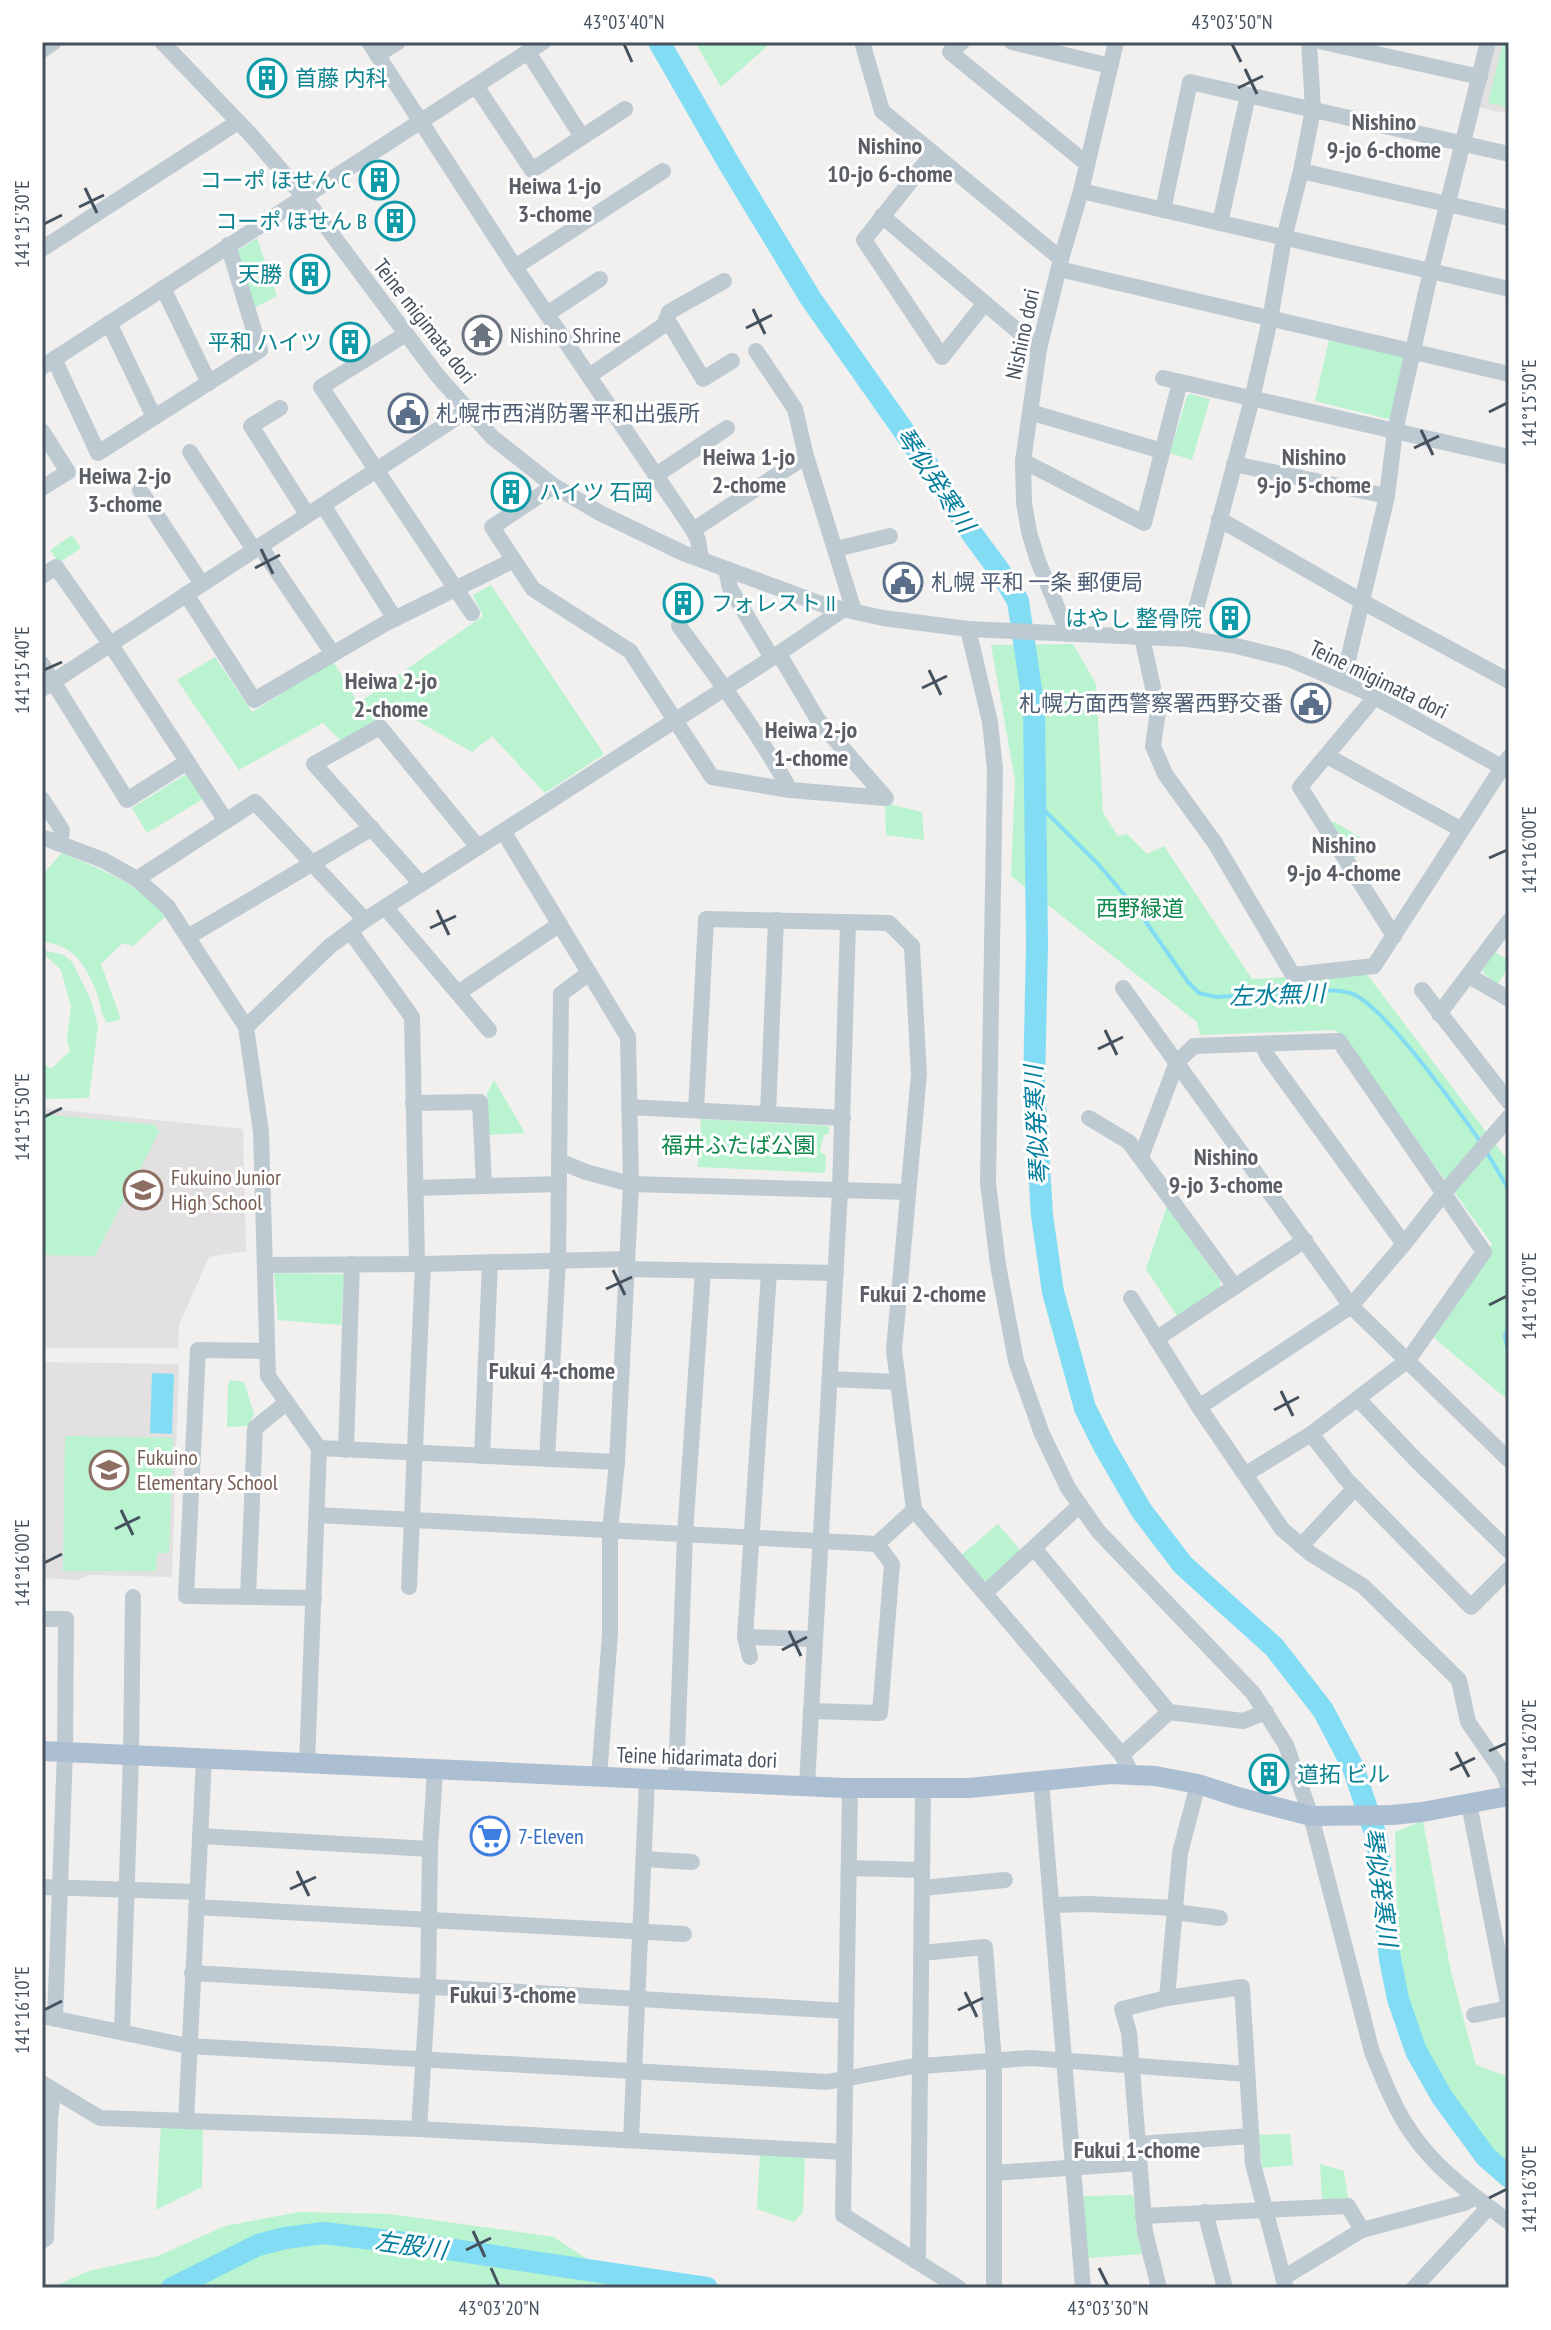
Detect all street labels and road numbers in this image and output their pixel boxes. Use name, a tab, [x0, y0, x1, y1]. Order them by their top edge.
street label: Teine migimata dori	[368, 253, 482, 389]
street label: Nishino dori	[999, 286, 1045, 382]
street label: Teine migimata dori	[1305, 633, 1453, 725]
street label: Teine hidarimata dori	[616, 1740, 778, 1774]

